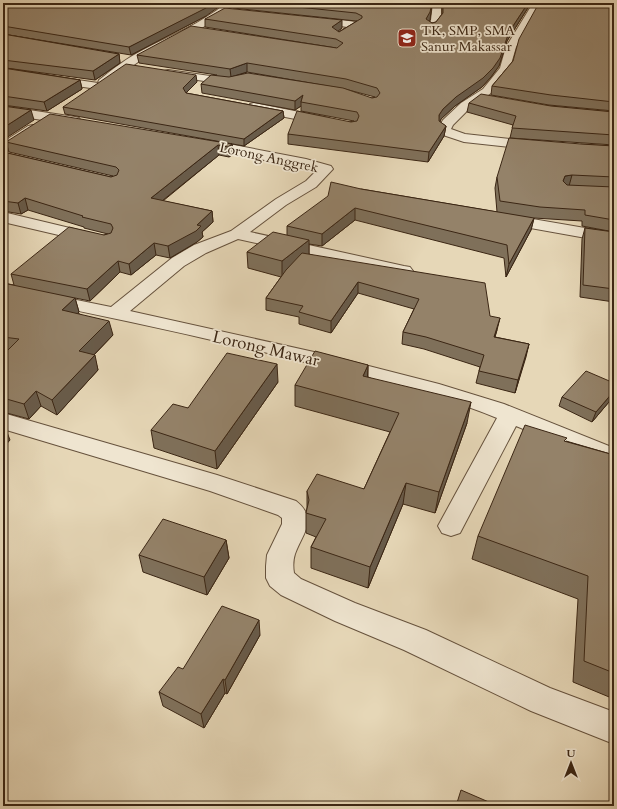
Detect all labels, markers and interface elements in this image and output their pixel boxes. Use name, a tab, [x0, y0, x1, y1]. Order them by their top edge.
place label: TK, SMP, SMA Sanur Makassar	[421, 21, 515, 56]
school or university icon: TK, SMP, SMA Sanur Makassar	[396, 27, 418, 49]
street label: Lorong Anggrek	[218, 138, 321, 177]
street label: Lorong Mawar	[210, 325, 322, 372]
north arrow	[551, 743, 591, 783]
text: U	[567, 746, 576, 761]

